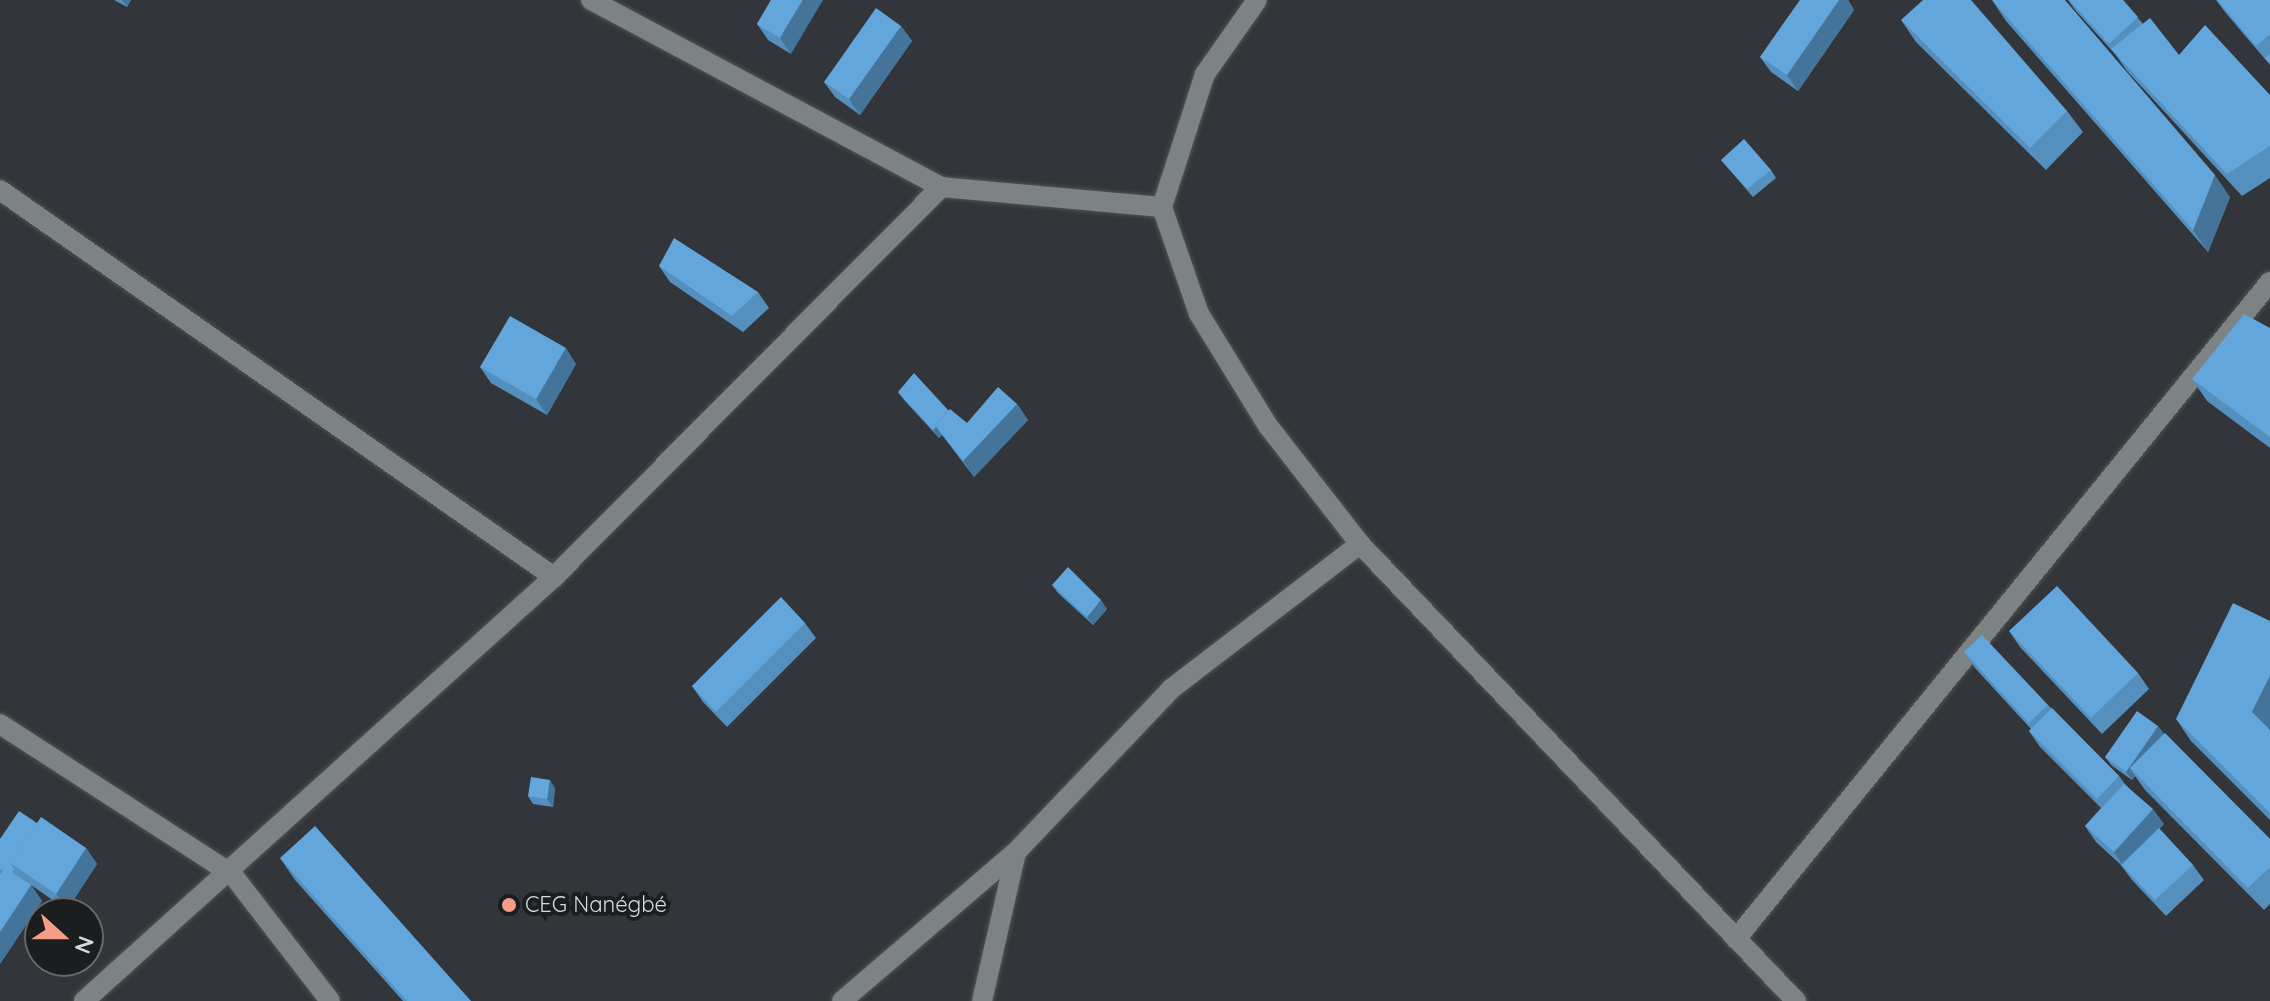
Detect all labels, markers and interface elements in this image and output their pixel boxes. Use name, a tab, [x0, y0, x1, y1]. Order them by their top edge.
place label: CEG Nanégbé	[525, 892, 667, 918]
marker: CEG Nanégbé	[500, 896, 518, 914]
north arrow	[24, 897, 104, 977]
text: N	[69, 932, 101, 957]

